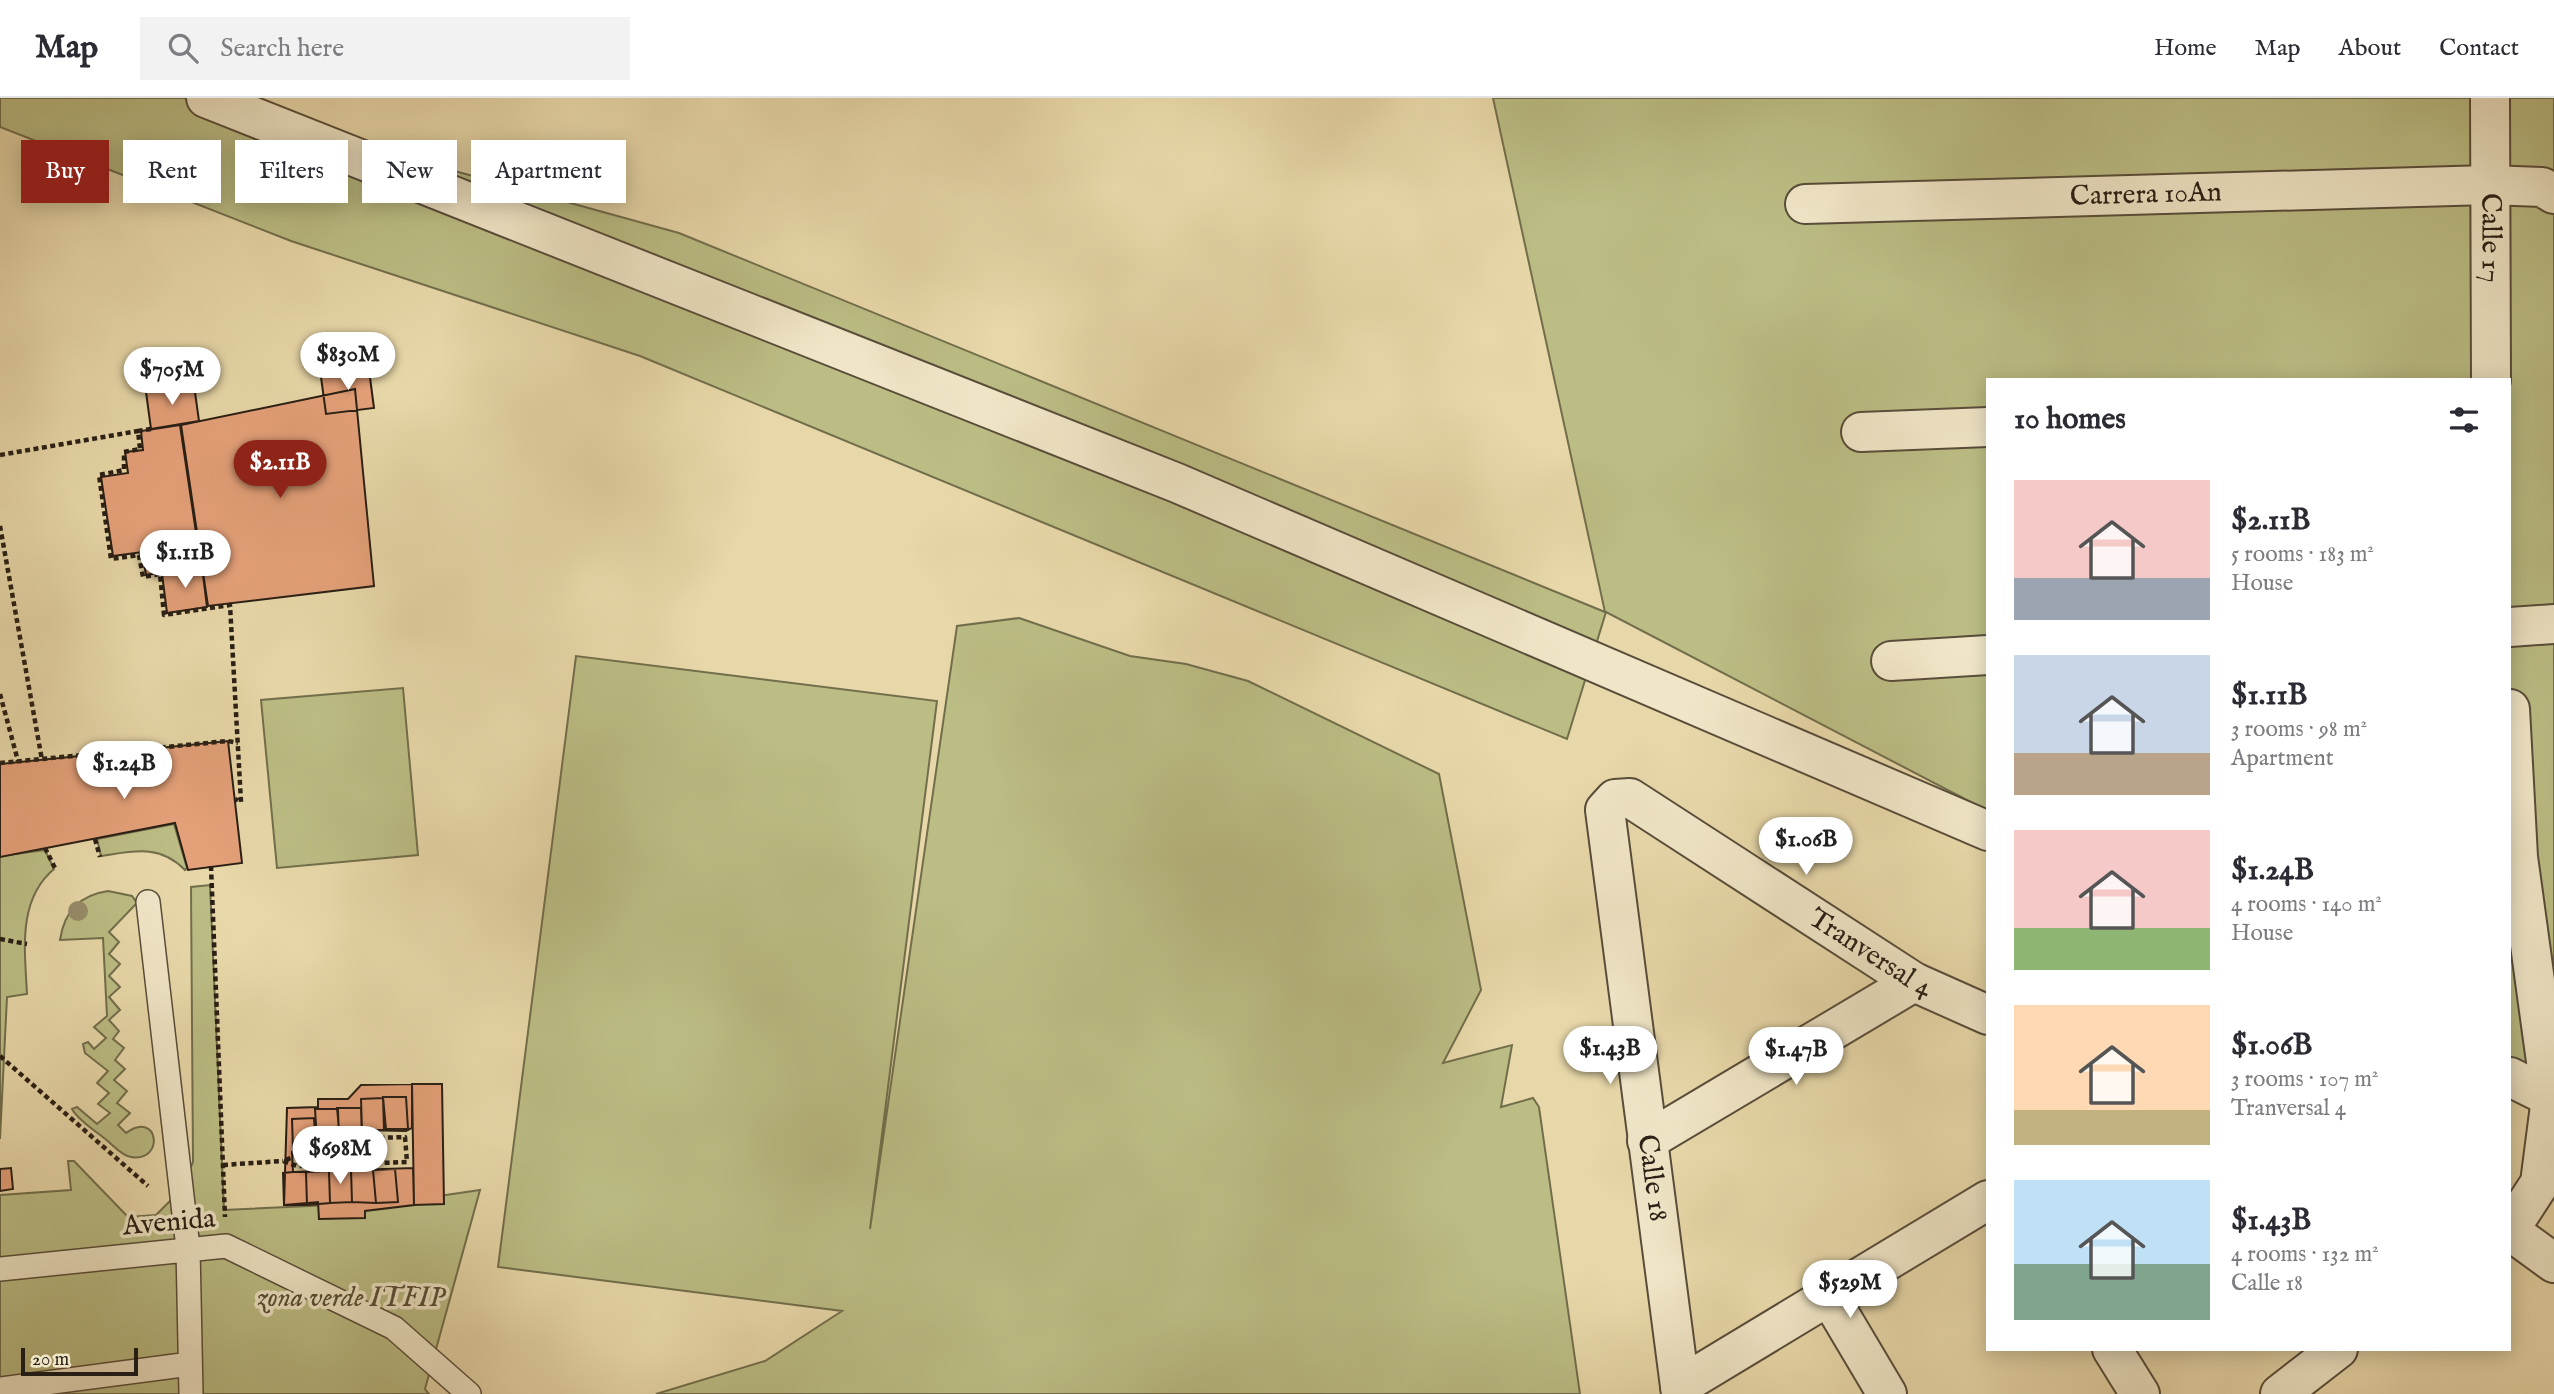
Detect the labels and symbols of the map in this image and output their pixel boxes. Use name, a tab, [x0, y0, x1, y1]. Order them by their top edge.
street label: Carrera 10An	[2069, 175, 2222, 214]
street label: Calle 17	[2473, 193, 2508, 283]
pin: $830M	[299, 332, 397, 392]
pin: $705M	[123, 348, 221, 407]
pin: $2.11B	[223, 440, 337, 500]
pin: $1.11B	[128, 531, 242, 590]
pin: $1.24B	[67, 742, 181, 801]
pin: $1.06B	[1749, 818, 1863, 877]
street label: Tranversal 4	[1802, 901, 1938, 1005]
pin: $1.43B	[1553, 1026, 1667, 1086]
pin: $1.47B	[1739, 1028, 1853, 1087]
pin: $698M	[291, 1126, 389, 1186]
street label: Calle 18	[1629, 1132, 1675, 1224]
street label: Avenida	[120, 1201, 218, 1245]
pin: $529M	[1801, 1260, 1899, 1320]
park label: zona verde ITFIP	[257, 1281, 447, 1316]
scale bar	[21, 1345, 138, 1377]

